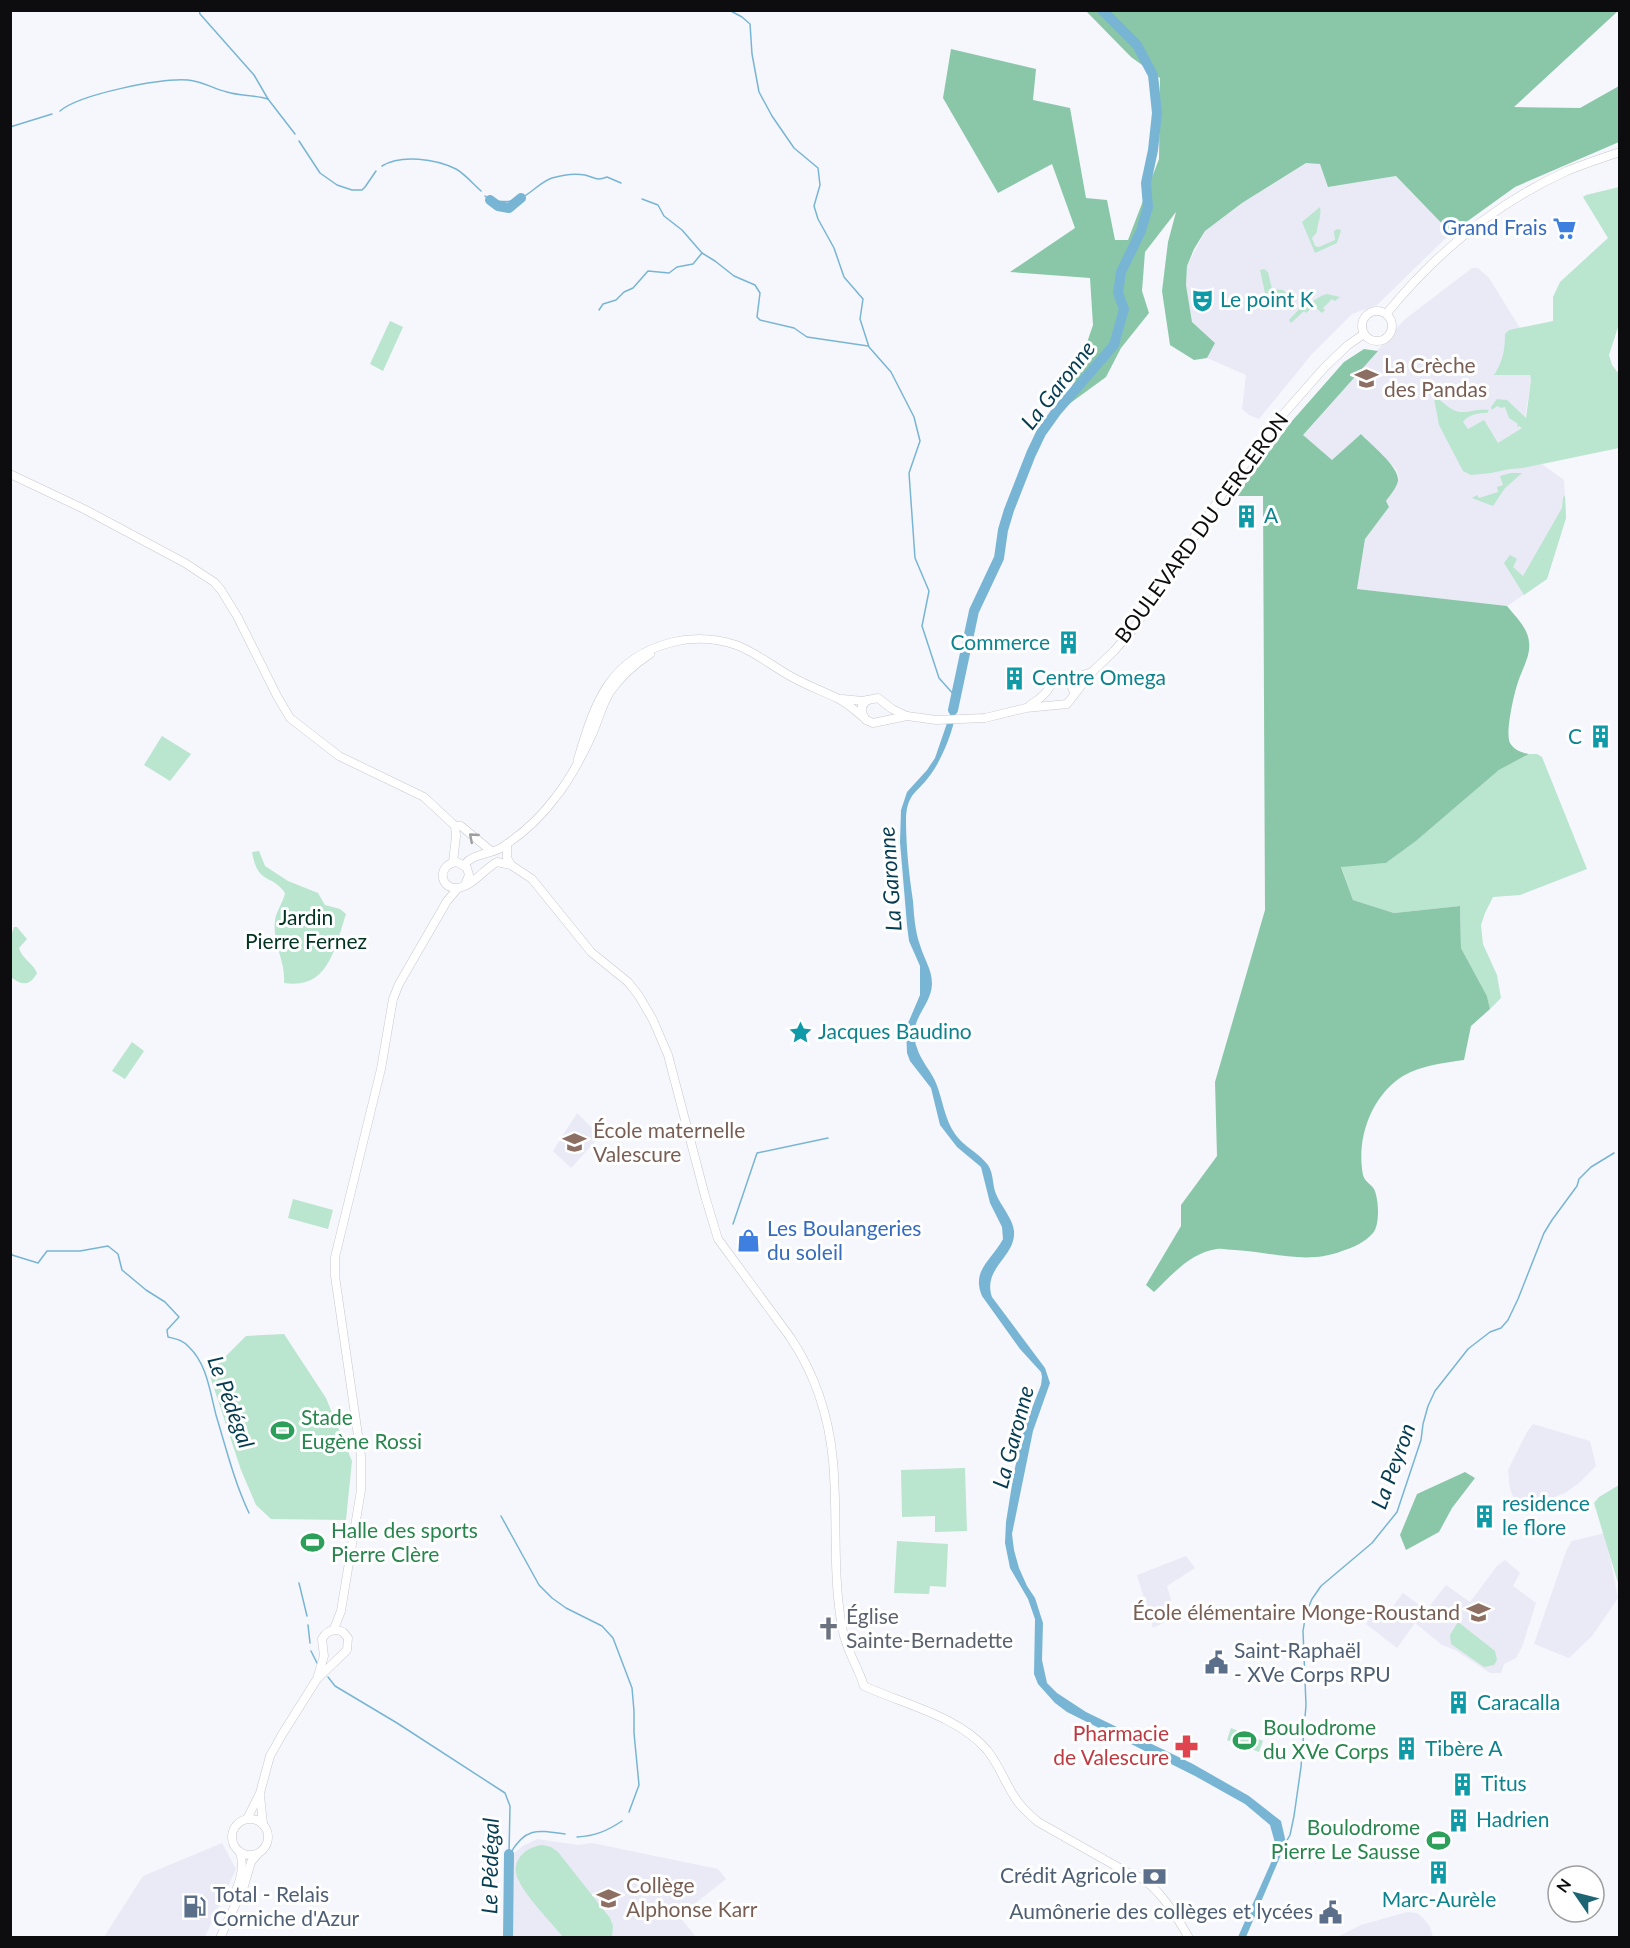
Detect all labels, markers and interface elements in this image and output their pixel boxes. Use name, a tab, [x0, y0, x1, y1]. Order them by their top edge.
place label: Grand Frais	[1442, 214, 1547, 239]
supermarket icon: Grand Frais	[1552, 215, 1578, 241]
place label: Le point K	[1220, 286, 1314, 311]
theatre icon: Le point K	[1189, 287, 1215, 313]
water label: La Garonne	[1015, 335, 1101, 434]
place label: La Crèche des Pandas	[1384, 352, 1487, 401]
school or university icon: La Crèche des Pandas	[1353, 365, 1379, 391]
street label: BOULEVARD DU CERCERON	[1109, 407, 1293, 647]
place label: A	[1264, 502, 1279, 527]
building icon: A	[1233, 503, 1259, 529]
place label: Commerce	[951, 629, 1050, 654]
building icon: Commerce	[1055, 630, 1081, 656]
place label: Centre Omega	[1032, 664, 1166, 689]
building icon: Centre Omega	[1001, 665, 1027, 691]
place label: C	[1568, 723, 1582, 748]
building icon: C	[1587, 724, 1613, 750]
water label: La Garonne	[872, 826, 907, 932]
one-way arrow	[470, 833, 480, 844]
park label: Jardin Pierre Fernez	[245, 904, 367, 953]
place label: Jacques Baudino	[818, 1018, 972, 1043]
place icon: Jacques Baudino	[787, 1019, 813, 1045]
place label: École maternelle Valescure	[593, 1117, 745, 1166]
school or university icon: École maternelle Valescure	[562, 1130, 588, 1156]
place label: Les Boulangeries du soleil	[767, 1215, 921, 1264]
shop icon: Les Boulangeries du soleil	[736, 1228, 762, 1254]
water label: Le Pédégal	[202, 1352, 261, 1452]
water label: La Garonne	[986, 1383, 1039, 1491]
place label: Stade Eugène Rossi	[301, 1404, 422, 1453]
sports icon: Stade Eugène Rossi	[270, 1417, 296, 1443]
water label: La Peyron	[1365, 1419, 1420, 1512]
place label: residence le flore	[1502, 1490, 1590, 1539]
building icon: residence le flore	[1471, 1503, 1497, 1529]
place label: Halle des sports Pierre Clère	[331, 1517, 478, 1566]
sports icon: Halle des sports Pierre Clère	[300, 1530, 326, 1556]
place label: École élémentaire Monge-Roustand	[1132, 1599, 1460, 1624]
school or university icon: École élémentaire Monge-Roustand	[1465, 1600, 1491, 1626]
place label: Église Sainte-Bernadette	[846, 1603, 1013, 1652]
church icon: Église Sainte-Bernadette	[815, 1616, 841, 1642]
place label: Saint-Raphaël - XVe Corps RPU	[1234, 1637, 1391, 1686]
public building icon: Saint-Raphaël - XVe Corps RPU	[1203, 1650, 1229, 1676]
place label: Caracalla	[1477, 1689, 1560, 1714]
building icon: Caracalla	[1446, 1690, 1472, 1716]
place label: Boulodrome du XVe Corps	[1263, 1714, 1389, 1763]
place label: Pharmacie de Valescure	[1053, 1720, 1169, 1769]
sports icon: Boulodrome du XVe Corps	[1232, 1727, 1258, 1753]
pharmacy icon: Pharmacie de Valescure	[1174, 1733, 1200, 1759]
place label: Tibère A	[1425, 1735, 1503, 1760]
building icon: Tibère A	[1394, 1736, 1420, 1762]
place label: Titus	[1481, 1770, 1527, 1795]
building icon: Titus	[1450, 1771, 1476, 1797]
place label: Hadrien	[1476, 1806, 1549, 1831]
building icon: Hadrien	[1445, 1807, 1471, 1833]
place label: Boulodrome Pierre Le Sausse	[1271, 1814, 1420, 1863]
water label: Le Pédégal	[475, 1818, 504, 1914]
sports icon: Boulodrome Pierre Le Sausse	[1425, 1827, 1451, 1853]
building icon: Marc-Aurèle	[1426, 1859, 1452, 1885]
place label: Crédit Agricole	[1000, 1862, 1137, 1887]
bank icon: Crédit Agricole	[1142, 1863, 1168, 1889]
north arrow	[1546, 1864, 1606, 1924]
place label: Collège Alphonse Karr	[626, 1872, 758, 1921]
text: N	[1552, 1875, 1575, 1896]
place label: Total - Relais Corniche d'Azur	[213, 1881, 360, 1930]
school or university icon: Collège Alphonse Karr	[595, 1885, 621, 1911]
place label: Marc-Aurèle	[1382, 1886, 1496, 1911]
fuel station icon: Total - Relais Corniche d'Azur	[182, 1894, 208, 1920]
place label: Aumônerie des collèges et lycées	[1009, 1898, 1313, 1923]
public building icon: Aumônerie des collèges et lycées	[1318, 1899, 1344, 1925]

